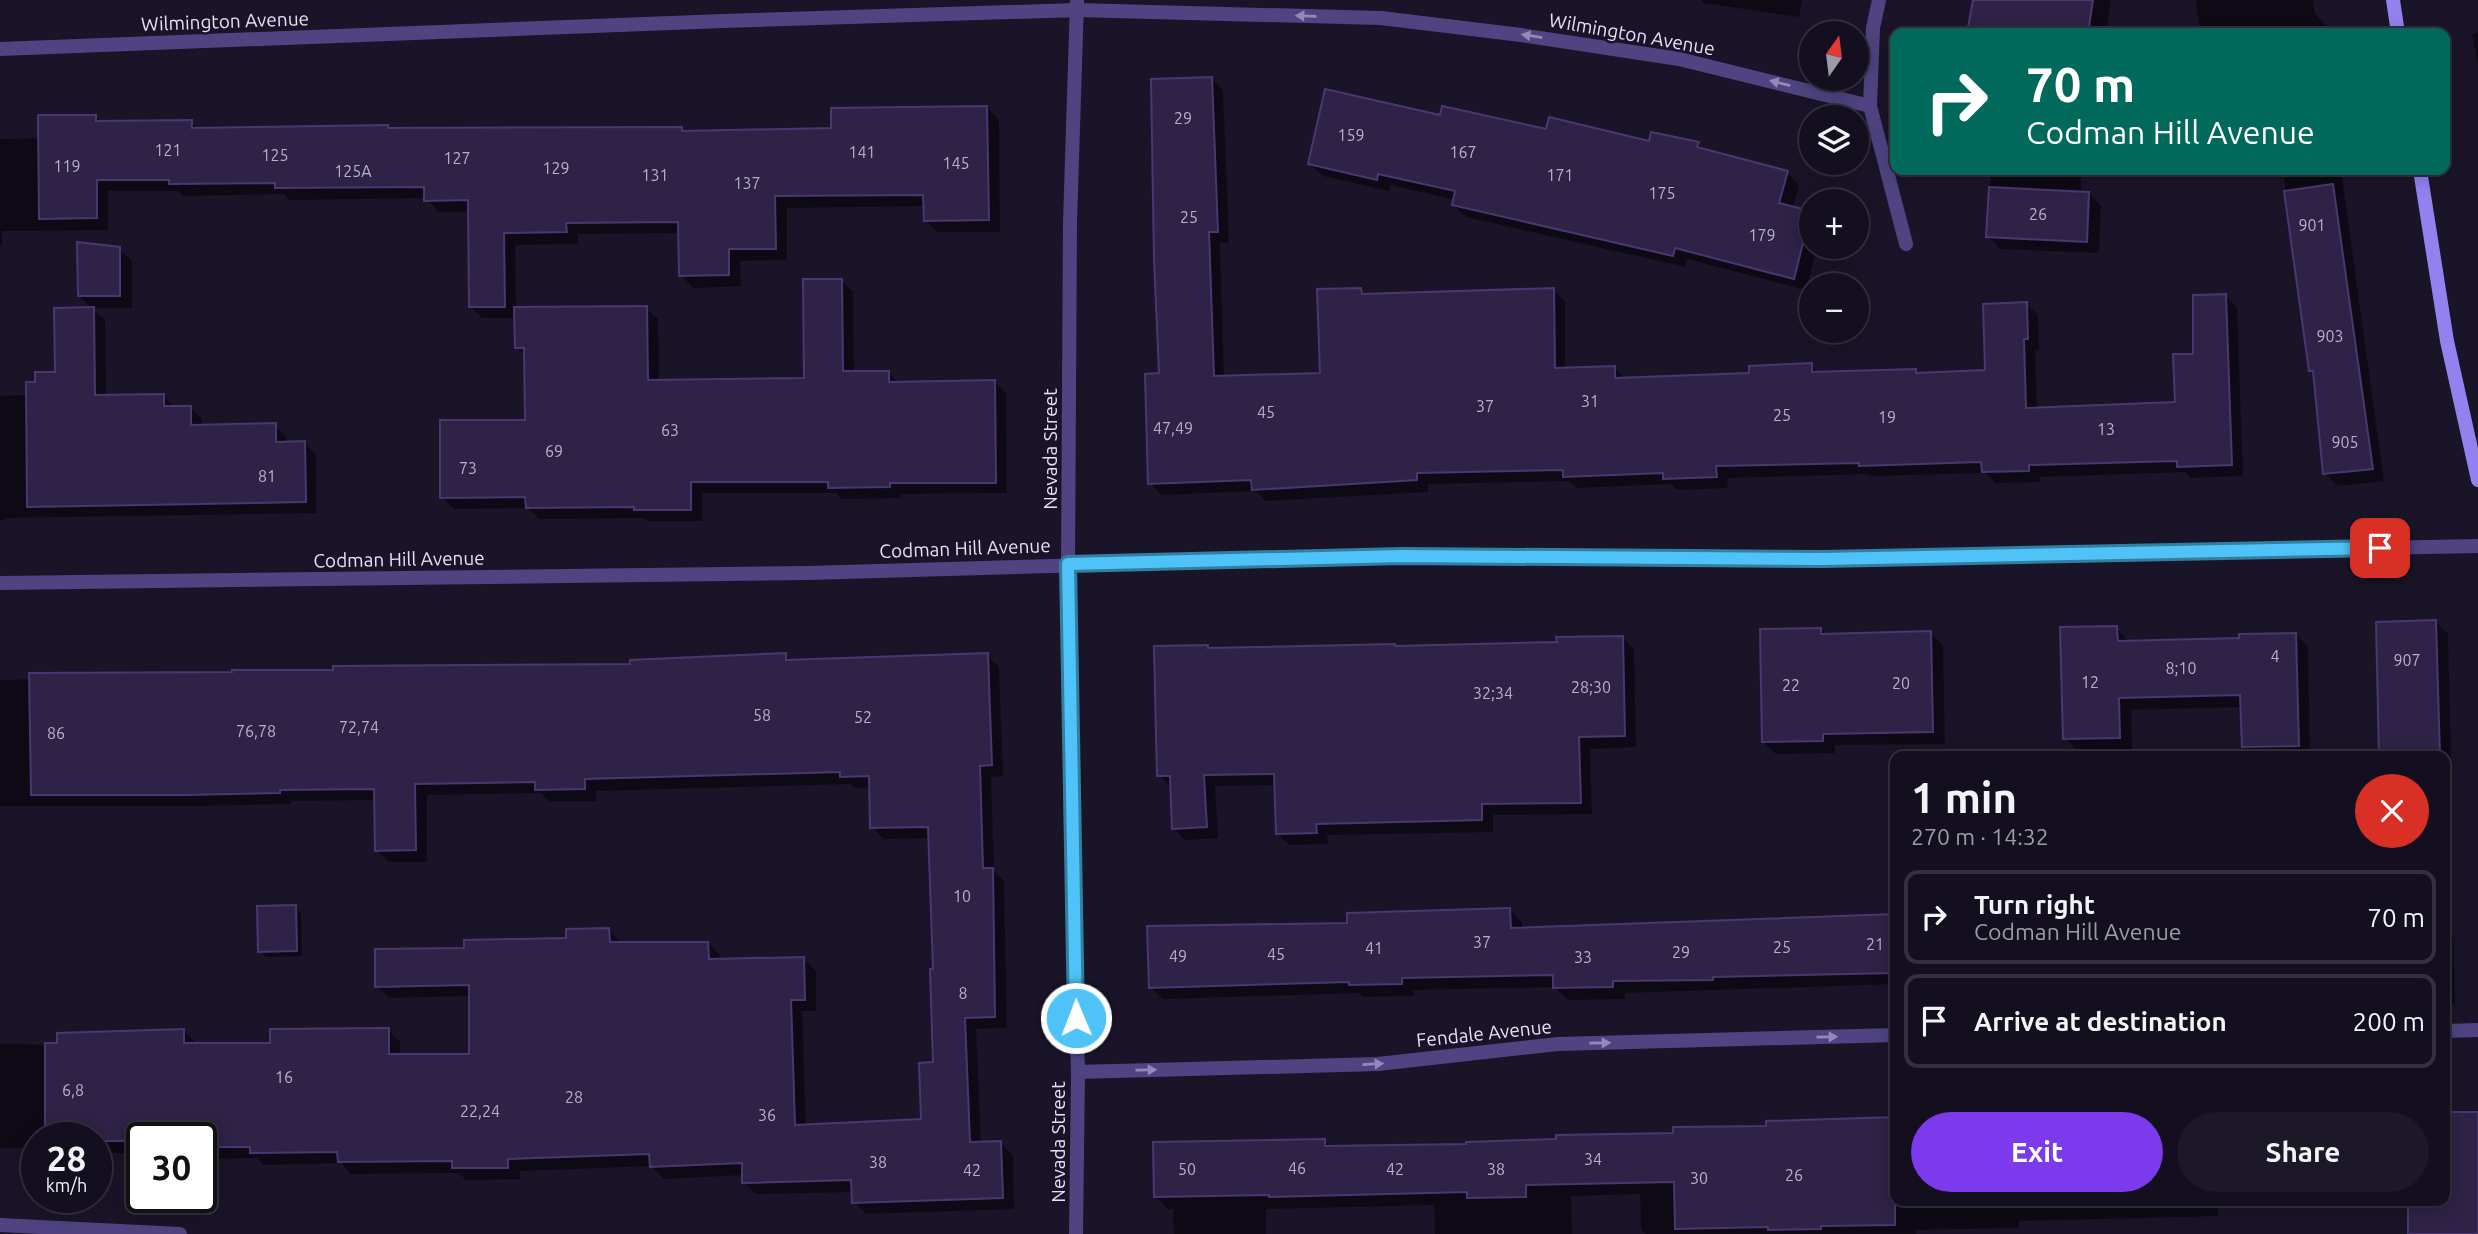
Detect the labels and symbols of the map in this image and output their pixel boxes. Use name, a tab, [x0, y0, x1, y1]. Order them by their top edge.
street label: Wilmington Avenue	[141, 7, 309, 35]
street label: Wilmington Avenue	[1547, 9, 1717, 59]
one-way arrow	[1295, 10, 1317, 22]
north arrow	[1799, 21, 1869, 91]
one-way arrow	[1521, 31, 1543, 42]
one-way arrow	[1769, 77, 1791, 88]
house number: 29	[1174, 109, 1192, 127]
house number: 159	[1337, 126, 1365, 144]
house number: 121	[154, 141, 182, 159]
house number: 141	[848, 143, 876, 161]
house number: 167	[1449, 143, 1477, 161]
house number: 125	[261, 146, 289, 164]
house number: 127	[443, 149, 471, 167]
house number: 145	[942, 154, 970, 172]
house number: 119	[53, 157, 81, 175]
house number: 129	[542, 159, 570, 177]
house number: 125A	[334, 162, 372, 180]
house number: 131	[641, 166, 669, 184]
house number: 171	[1546, 166, 1574, 184]
house number: 137	[733, 174, 761, 192]
house number: 175	[1648, 184, 1676, 202]
house number: 26	[2029, 205, 2047, 223]
house number: 25	[1180, 208, 1198, 226]
house number: 901	[2298, 216, 2326, 234]
house number: 179	[1748, 226, 1776, 244]
house number: 903	[2316, 327, 2344, 345]
street label: Nevada Street	[1039, 388, 1061, 510]
house number: 31	[1581, 392, 1599, 410]
house number: 37	[1476, 397, 1494, 415]
house number: 45	[1257, 403, 1275, 421]
house number: 25	[1773, 406, 1791, 424]
house number: 19	[1878, 408, 1896, 426]
house number: 47,49	[1153, 419, 1193, 437]
house number: 13	[2097, 420, 2115, 438]
house number: 63	[661, 421, 679, 439]
house number: 905	[2331, 433, 2359, 451]
house number: 69	[545, 442, 563, 460]
house number: 73	[459, 459, 477, 477]
house number: 81	[258, 467, 276, 485]
pin	[2350, 518, 2410, 578]
street label: Codman Hill Avenue	[879, 534, 1051, 562]
street label: Codman Hill Avenue	[313, 547, 485, 571]
house number: 4	[2270, 647, 2280, 665]
house number: 907	[2393, 651, 2421, 669]
house number: 8;10	[2165, 659, 2197, 677]
house number: 12	[2081, 673, 2099, 691]
house number: 20	[1892, 674, 1910, 692]
house number: 22	[1782, 676, 1800, 694]
house number: 28;30	[1571, 678, 1611, 696]
house number: 32;34	[1473, 684, 1513, 702]
house number: 58	[753, 706, 771, 724]
house number: 52	[854, 708, 872, 726]
house number: 72,74	[339, 718, 379, 736]
house number: 76,78	[236, 722, 276, 740]
house number: 86	[47, 724, 65, 742]
house number: 10	[953, 887, 971, 905]
house number: 37	[1473, 933, 1491, 951]
house number: 21	[1866, 935, 1884, 953]
house number: 25	[1773, 938, 1791, 956]
house number: 41	[1365, 939, 1383, 957]
house number: 29	[1672, 943, 1690, 961]
house number: 45	[1267, 945, 1285, 963]
house number: 49	[1169, 947, 1187, 965]
house number: 33	[1574, 948, 1592, 966]
position arrow	[1039, 981, 1113, 1055]
house number: 8	[958, 984, 968, 1002]
street label: Fendale Avenue	[1415, 1015, 1553, 1051]
one-way arrow	[1816, 1031, 1838, 1043]
one-way arrow	[1589, 1037, 1611, 1049]
one-way arrow	[1362, 1058, 1384, 1069]
one-way arrow	[1135, 1064, 1157, 1075]
house number: 16	[275, 1068, 293, 1086]
house number: 6,8	[62, 1081, 84, 1099]
street label: Nevada Street	[1047, 1081, 1069, 1203]
house number: 28	[565, 1088, 583, 1106]
house number: 22,24	[460, 1102, 500, 1120]
house number: 36	[758, 1106, 776, 1124]
speed limit sign: 30	[126, 1122, 217, 1213]
house number: 34	[1584, 1150, 1602, 1168]
house number: 38	[869, 1153, 887, 1171]
house number: 46	[1288, 1159, 1306, 1177]
house number: 50	[1178, 1160, 1196, 1178]
house number: 42	[1386, 1160, 1404, 1178]
house number: 38	[1487, 1160, 1505, 1178]
house number: 42	[963, 1161, 981, 1179]
house number: 26	[1785, 1166, 1803, 1184]
house number: 30	[1690, 1169, 1708, 1187]

